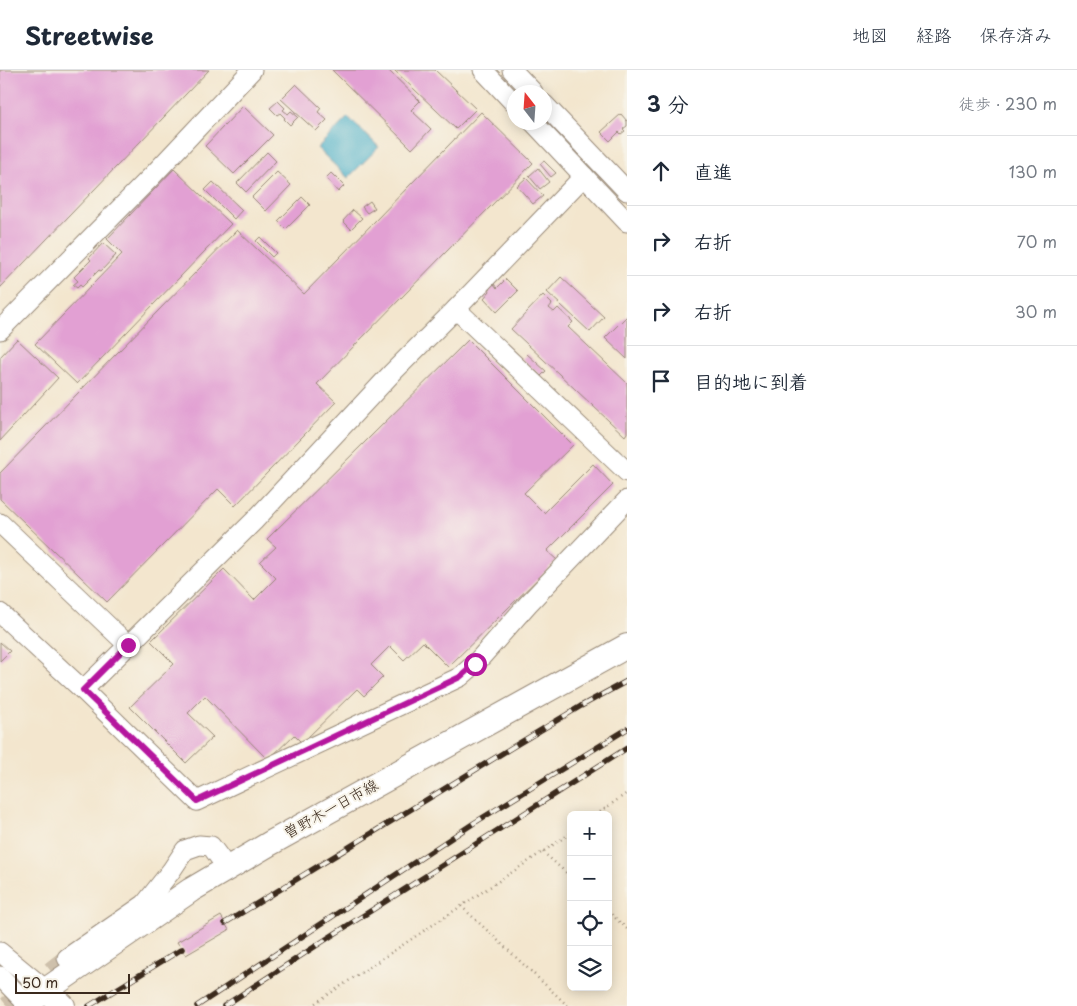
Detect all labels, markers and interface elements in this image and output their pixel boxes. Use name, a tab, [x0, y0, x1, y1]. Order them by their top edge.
text: Streetwise	[25, 17, 154, 53]
text: 地図	[852, 21, 888, 48]
text: 経路	[916, 21, 952, 48]
text: 保存済み	[980, 21, 1052, 48]
north arrow	[507, 85, 552, 130]
text: 3 分	[647, 87, 689, 119]
text: 徒歩 · 230 m	[959, 91, 1057, 115]
icon: ahead	[647, 157, 675, 185]
text: 直進	[694, 157, 732, 185]
text: 130 m	[1009, 159, 1057, 183]
icon: right	[647, 227, 675, 255]
text: 右折	[694, 227, 732, 255]
text: 70 m	[1017, 229, 1057, 253]
icon: right	[647, 297, 675, 325]
text: 右折	[694, 297, 732, 325]
text: 30 m	[1015, 299, 1057, 323]
icon: arrive	[647, 367, 675, 395]
text: 目的地に到着	[694, 367, 808, 395]
route end	[117, 634, 140, 657]
route start	[464, 653, 487, 676]
street label: 曽野木一日市線	[279, 772, 382, 843]
map controls	[567, 811, 612, 991]
button: +	[567, 811, 612, 856]
button: −	[567, 856, 612, 901]
button: locate	[567, 901, 612, 946]
button: layers	[567, 946, 612, 991]
scale bar	[15, 971, 130, 994]
text: 50 m	[22, 972, 58, 993]

